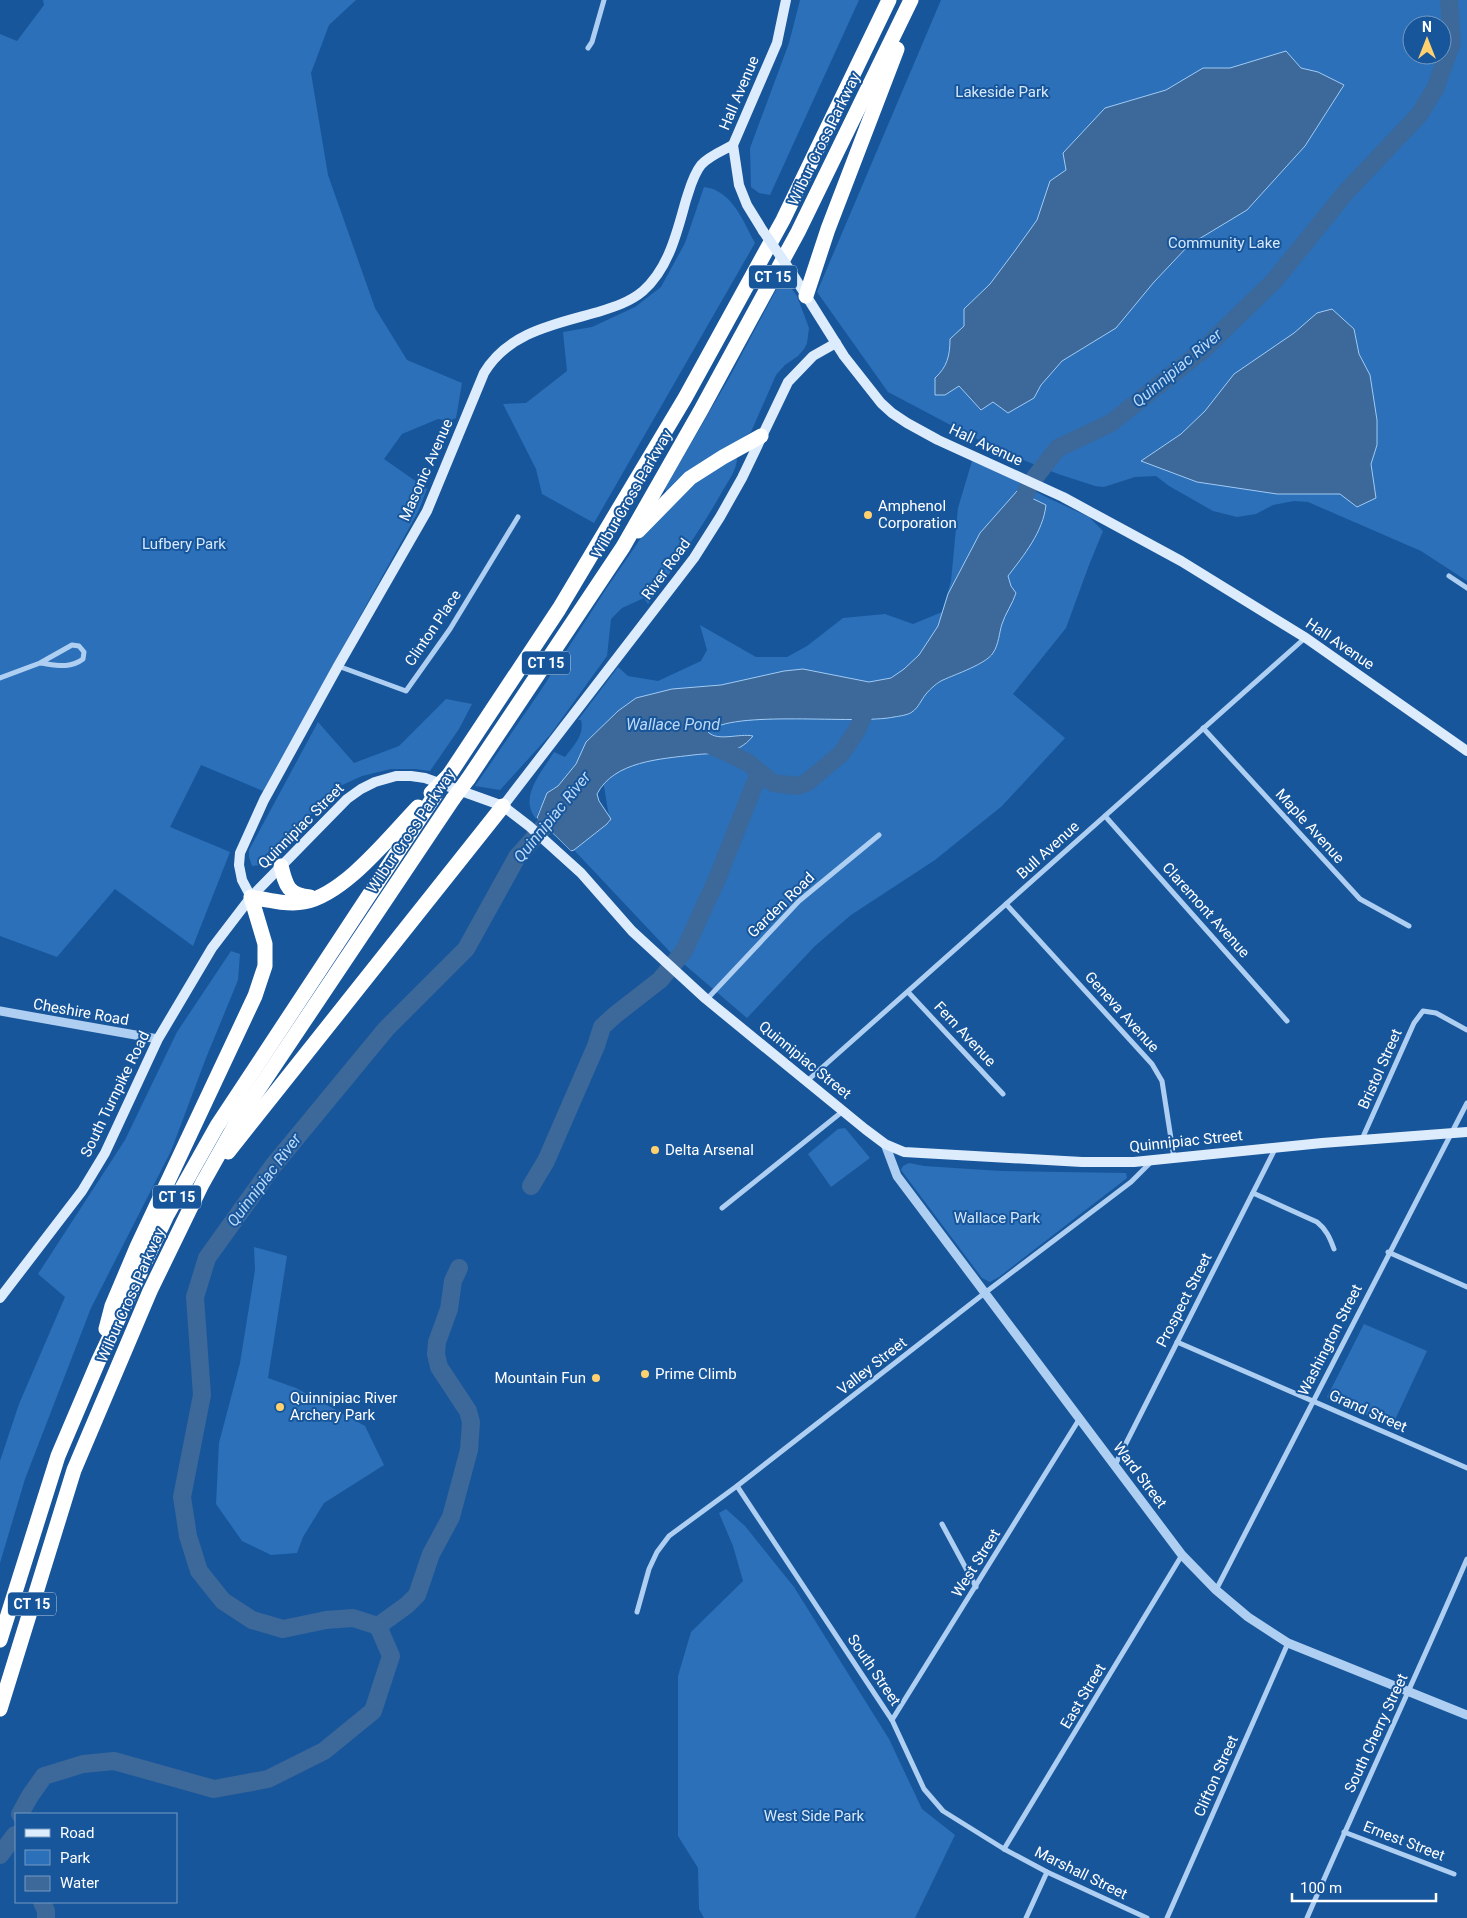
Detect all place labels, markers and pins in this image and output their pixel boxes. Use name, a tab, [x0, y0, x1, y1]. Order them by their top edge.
place label: Amphenol Corporation	[878, 497, 957, 532]
marker: Amphenol Corporation	[862, 509, 874, 521]
place label: Delta Arsenal	[665, 1141, 754, 1159]
marker: Delta Arsenal	[649, 1144, 661, 1156]
place label: Prime Climb	[655, 1365, 737, 1383]
marker: Prime Climb	[639, 1368, 651, 1380]
place label: Mountain Fun	[494, 1369, 586, 1387]
marker: Mountain Fun	[590, 1372, 602, 1384]
place label: Quinnipiac River Archery Park	[290, 1389, 397, 1424]
marker: Quinnipiac River Archery Park	[274, 1401, 286, 1413]

